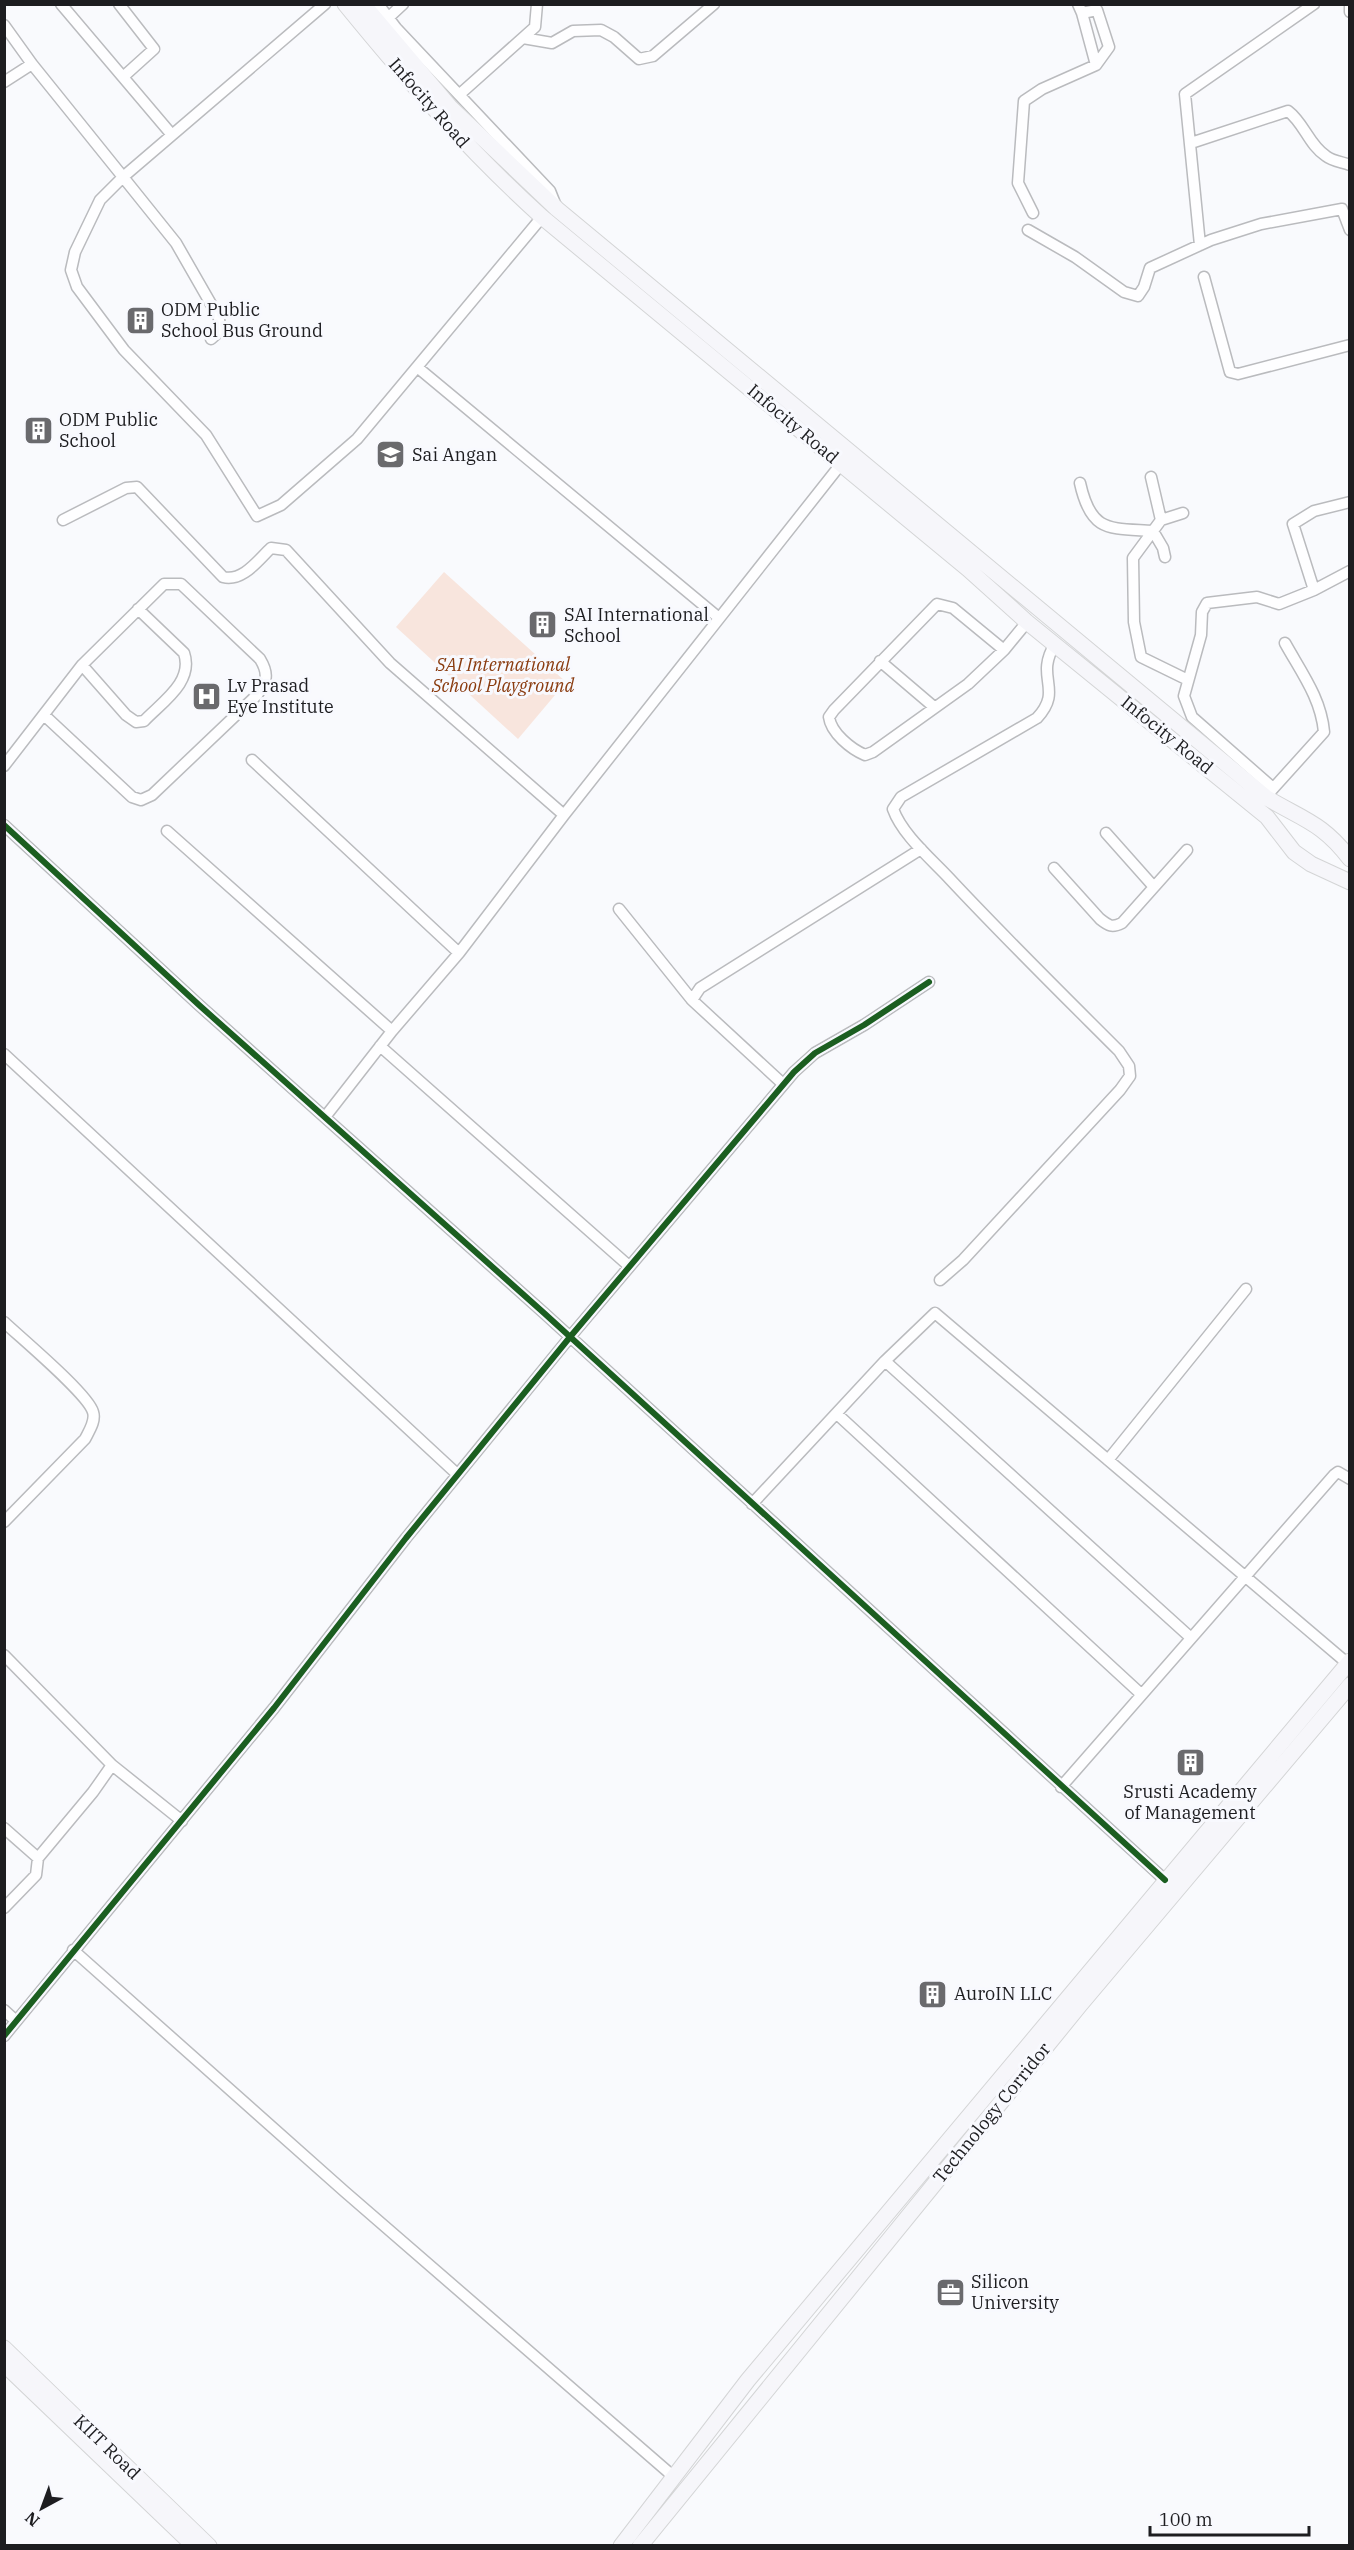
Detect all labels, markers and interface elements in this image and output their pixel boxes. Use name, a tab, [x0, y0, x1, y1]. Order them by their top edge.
street label: Infocity Road	[384, 53, 475, 153]
place label: ODM Public School Bus Ground	[161, 298, 323, 342]
building icon: ODM Public School Bus Ground	[124, 304, 156, 336]
street label: Infocity Road	[743, 379, 844, 469]
place label: ODM Public School	[59, 408, 158, 452]
building icon: ODM Public School	[22, 414, 54, 446]
school or university icon: Sai Angan	[375, 439, 407, 471]
place label: Sai Angan	[412, 443, 497, 466]
place label: SAI International School	[564, 603, 709, 647]
building icon: SAI International School	[527, 609, 559, 641]
park label: SAI International School Playground	[431, 653, 575, 697]
place label: Lv Prasad Eye Institute	[227, 674, 334, 718]
hospital icon: Lv Prasad Eye Institute	[190, 680, 222, 712]
street label: Infocity Road	[1117, 690, 1218, 779]
building icon: Srusti Academy of Management	[1174, 1747, 1206, 1779]
place label: Srusti Academy of Management	[1123, 1780, 1257, 1824]
building icon: AuroIN LLC	[917, 1978, 949, 2010]
place label: AuroIN LLC	[954, 1982, 1052, 2005]
street label: Technology Corridor	[928, 2038, 1055, 2188]
place label: Silicon University	[971, 2270, 1059, 2314]
office icon: Silicon University	[934, 2276, 966, 2308]
street label: KIIT Road	[69, 2409, 146, 2484]
north arrow	[12, 2478, 72, 2538]
scale bar	[1150, 2499, 1309, 2537]
text: N	[21, 2508, 43, 2531]
text: 100 m	[1159, 2508, 1213, 2531]

